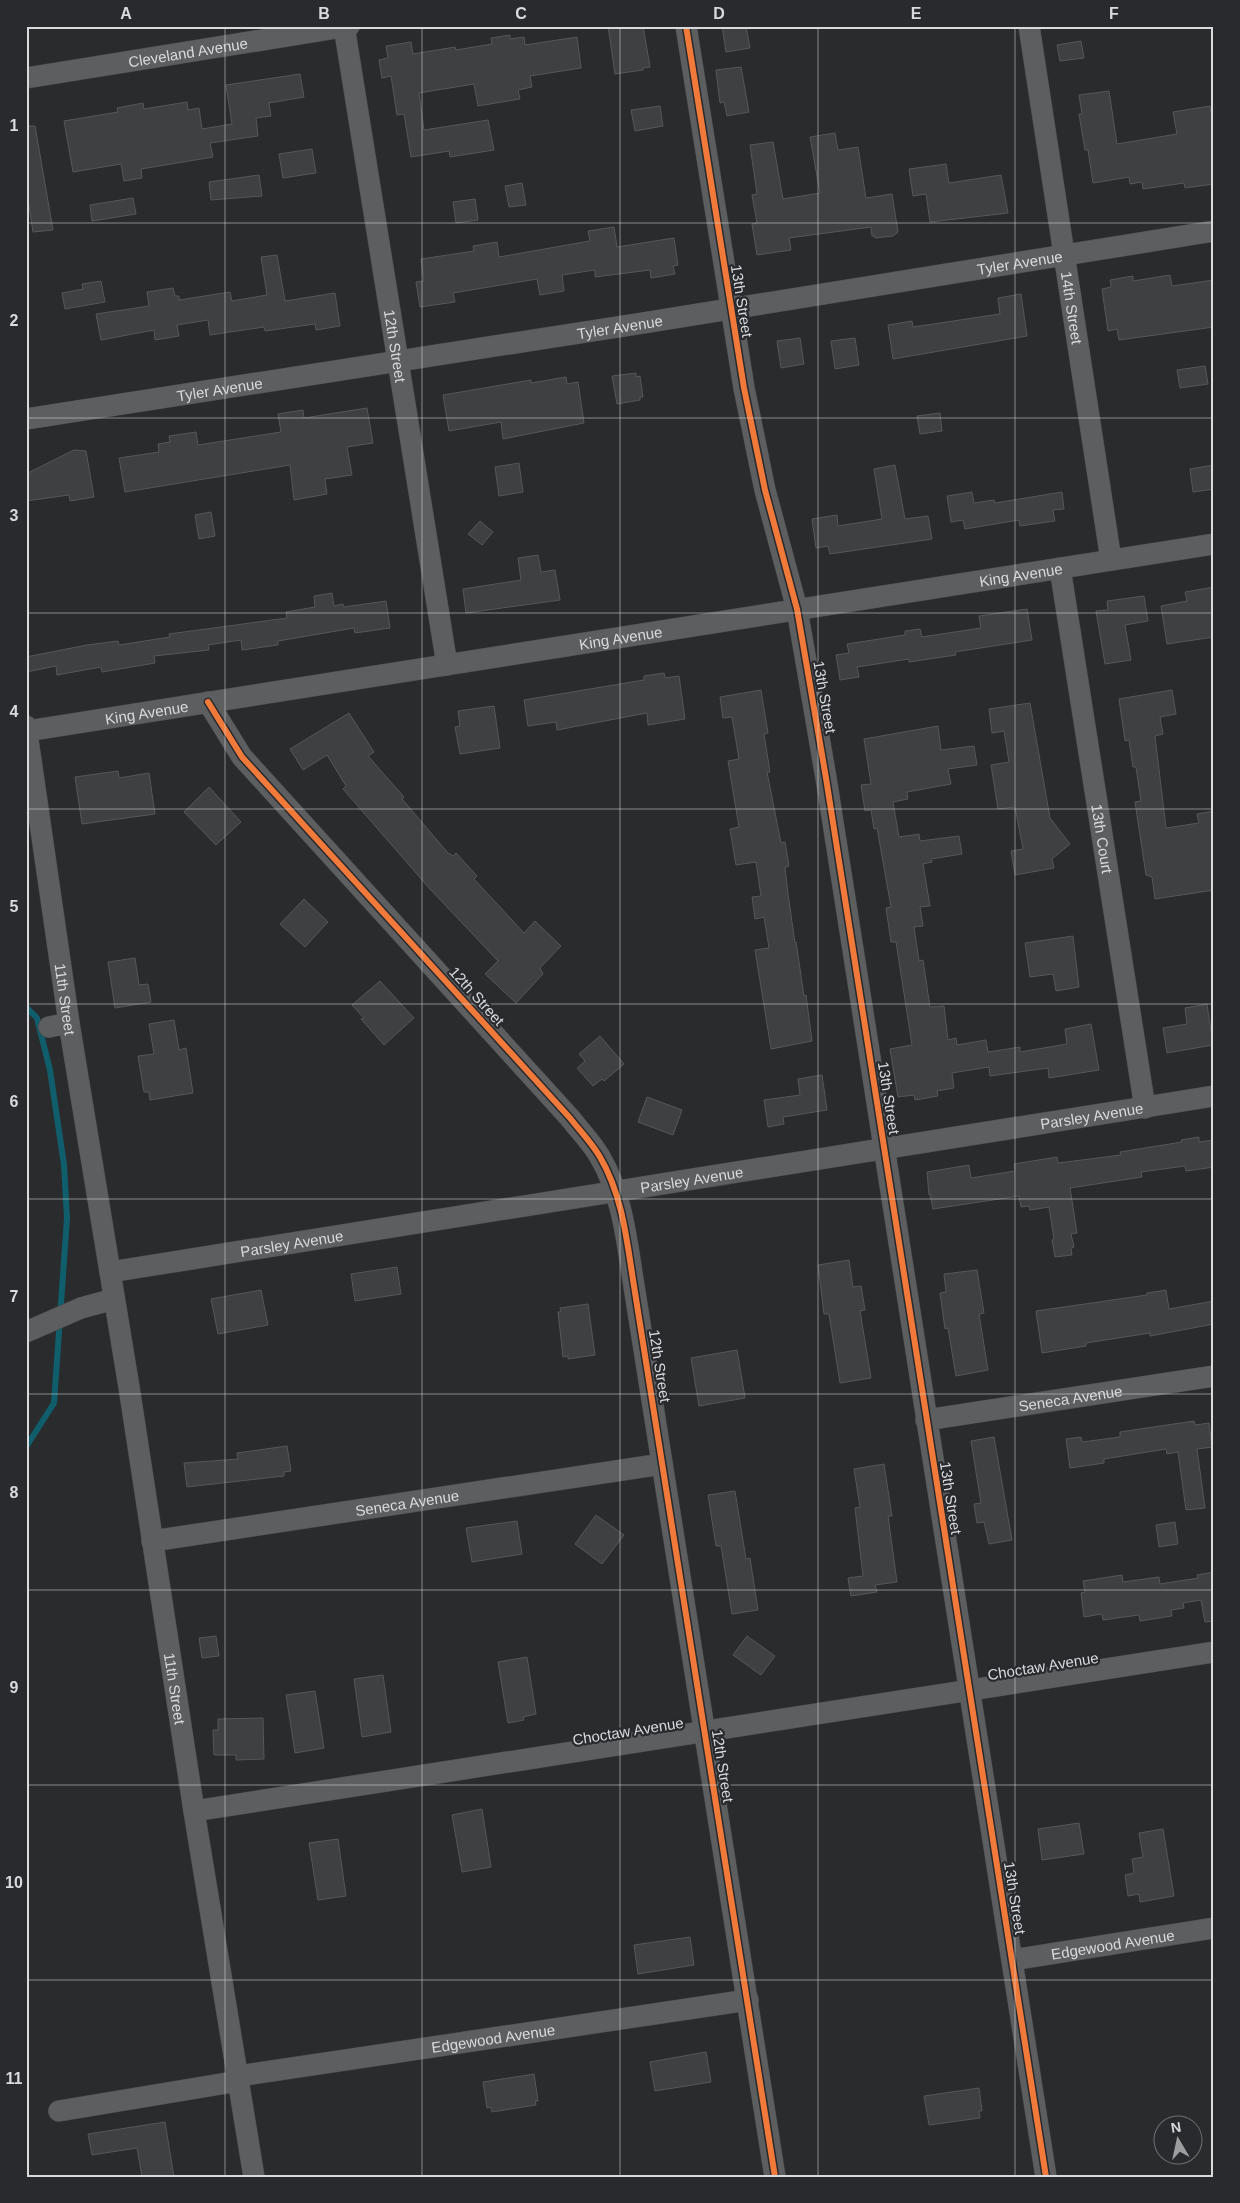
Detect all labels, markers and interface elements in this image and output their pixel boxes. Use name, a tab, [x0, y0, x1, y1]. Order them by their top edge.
text: A	[120, 5, 132, 22]
text: B	[318, 5, 330, 22]
text: C	[515, 5, 527, 22]
text: D	[713, 5, 725, 22]
text: E	[911, 5, 922, 22]
text: F	[1109, 5, 1119, 22]
street label: Cleveland Avenue	[127, 34, 249, 70]
text: 1	[10, 117, 19, 134]
street label: Tyler Avenue	[976, 247, 1064, 278]
street label: 13th Street	[728, 263, 756, 339]
street label: 14th Street	[1058, 270, 1086, 346]
street label: 12th Street	[381, 308, 410, 384]
street label: Tyler Avenue	[576, 311, 664, 342]
text: 2	[10, 312, 19, 329]
street label: Tyler Avenue	[176, 374, 264, 404]
text: 3	[10, 507, 19, 524]
street label: King Avenue	[978, 560, 1064, 589]
street label: King Avenue	[578, 623, 663, 652]
street label: 13th Street	[810, 659, 840, 735]
street label: King Avenue	[104, 697, 189, 727]
text: 4	[10, 703, 19, 720]
street label: 13th Court	[1089, 803, 1117, 875]
text: 5	[10, 898, 19, 915]
street label: 11th Street	[52, 962, 79, 1037]
street label: 12th Street	[446, 963, 508, 1030]
street label: 13th Street	[875, 1060, 903, 1136]
text: 6	[10, 1093, 19, 1110]
street label: Parsley Avenue	[1039, 1099, 1144, 1132]
street label: Parsley Avenue	[639, 1163, 744, 1196]
street label: Parsley Avenue	[239, 1226, 344, 1260]
text: 7	[10, 1288, 19, 1305]
street label: 12th Street	[646, 1328, 674, 1404]
street label: Seneca Avenue	[1017, 1382, 1123, 1414]
street label: 13th Street	[937, 1460, 965, 1536]
text: 8	[10, 1484, 19, 1501]
street label: Seneca Avenue	[354, 1486, 460, 1519]
street label: Choctaw Avenue	[986, 1649, 1100, 1683]
street label: 11th Street	[161, 1651, 189, 1726]
text: 9	[10, 1679, 19, 1696]
street label: Choctaw Avenue	[571, 1714, 685, 1748]
street label: 12th Street	[709, 1728, 737, 1804]
street label: 13th Street	[1001, 1860, 1029, 1936]
text: 10	[5, 1874, 23, 1891]
street label: Edgewood Avenue	[1050, 1926, 1176, 1962]
street label: Edgewood Avenue	[430, 2020, 556, 2056]
text: 11	[6, 2070, 23, 2087]
north arrow	[1152, 2116, 1202, 2166]
text: N	[1170, 2118, 1182, 2136]

